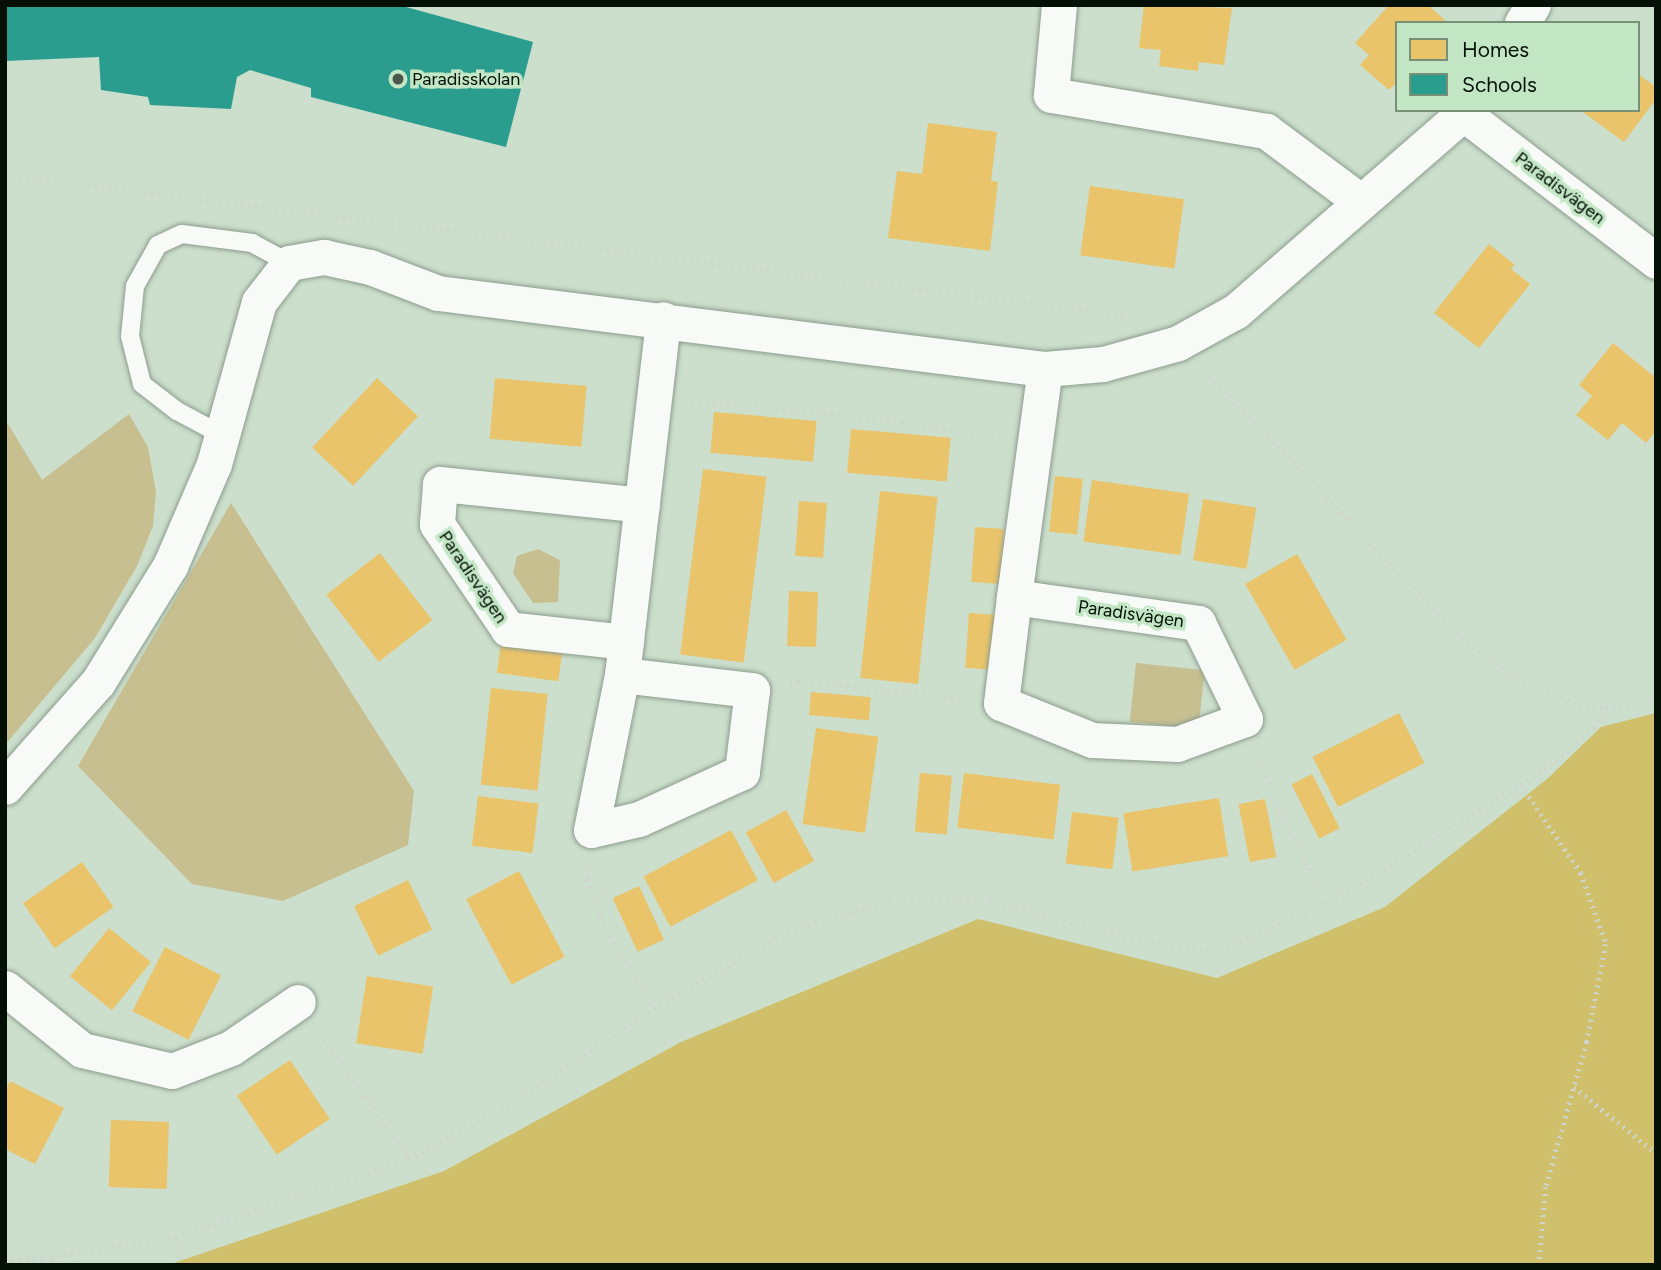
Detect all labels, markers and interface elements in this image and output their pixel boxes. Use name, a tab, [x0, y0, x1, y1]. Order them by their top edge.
legend	[1395, 21, 1640, 112]
text: Homes	[1462, 37, 1529, 62]
place label: Paradisskolan	[412, 68, 520, 90]
marker: Paradisskolan	[390, 71, 406, 87]
text: Schools	[1462, 72, 1537, 97]
street label: Paradisvägen	[1511, 147, 1609, 229]
street label: Paradisvägen	[434, 527, 512, 627]
street label: Paradisvägen	[1077, 596, 1185, 632]

